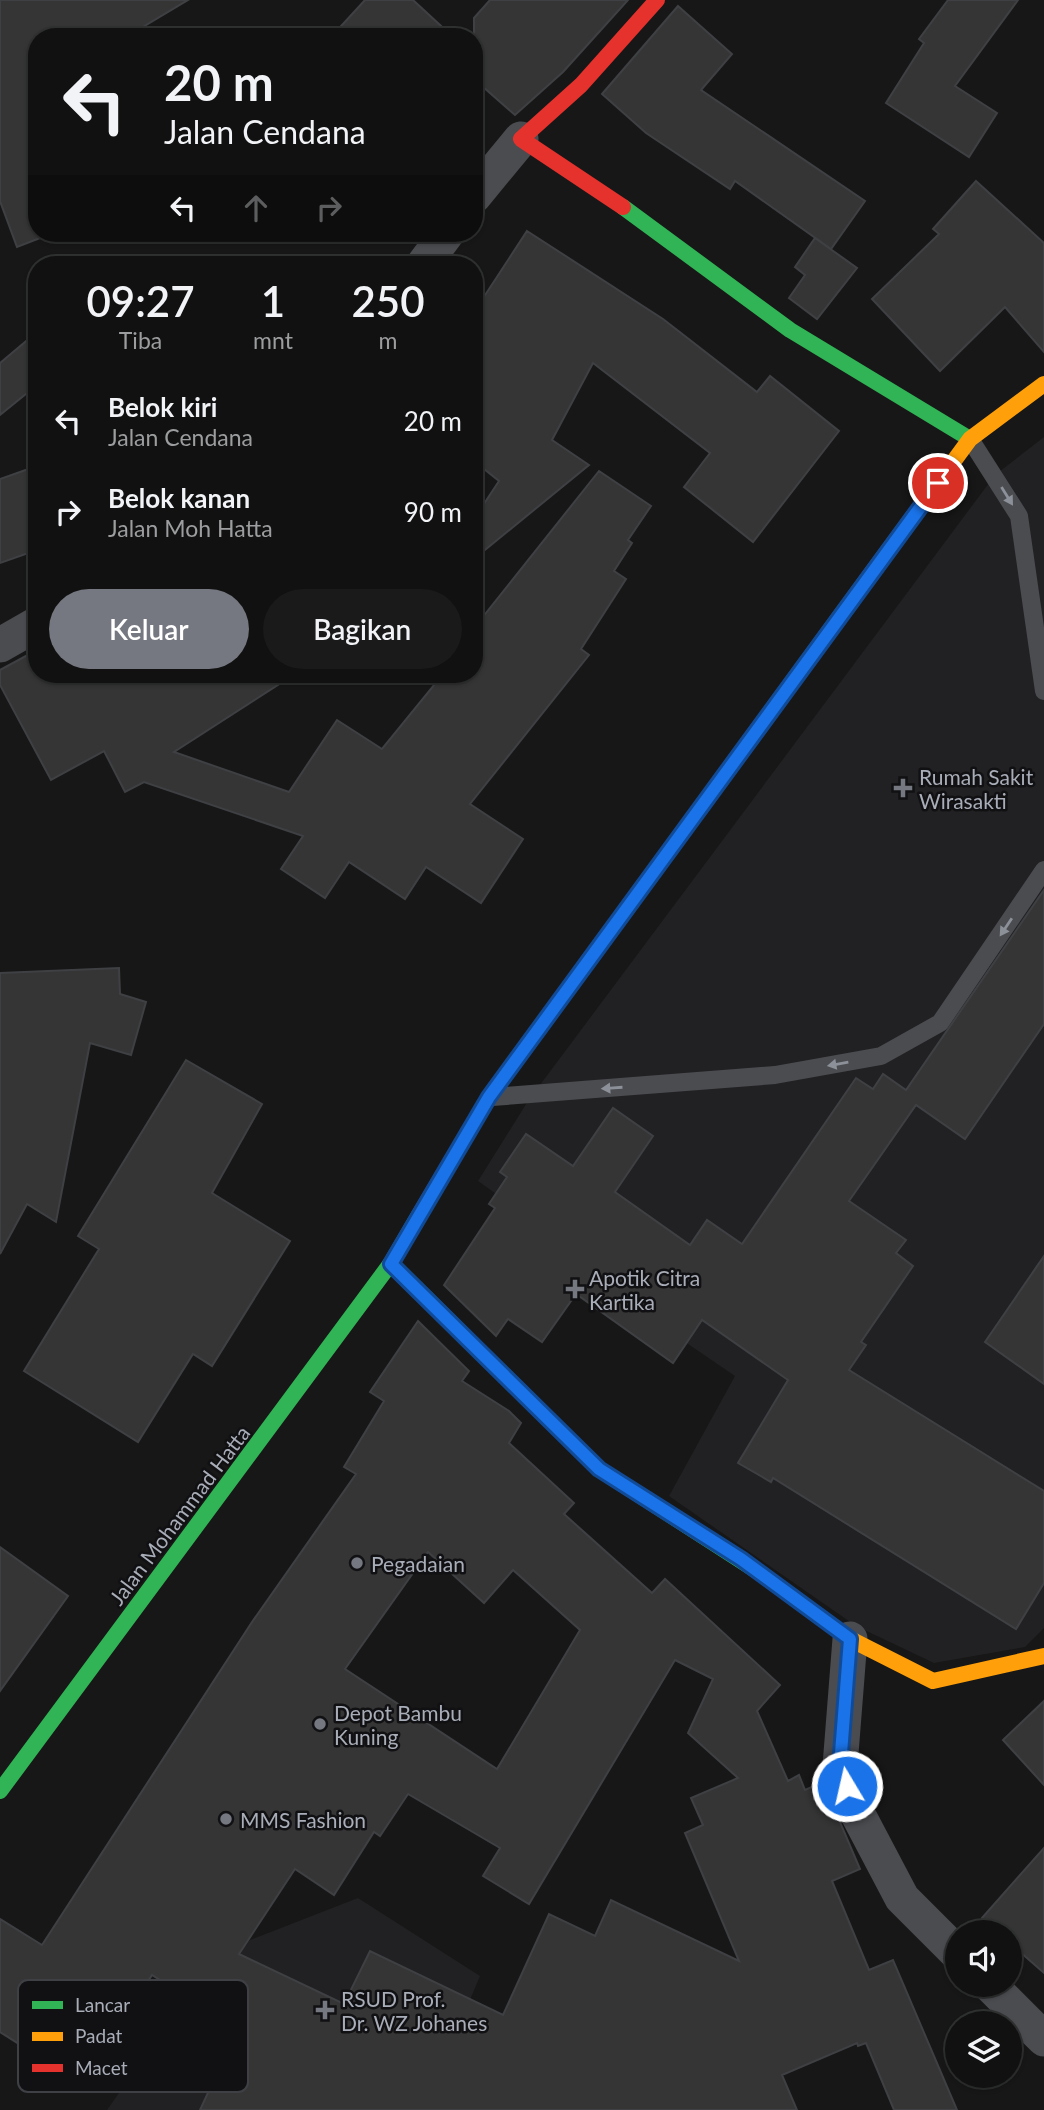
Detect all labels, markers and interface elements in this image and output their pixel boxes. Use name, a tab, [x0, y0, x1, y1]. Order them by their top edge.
text: 20 m	[164, 53, 274, 111]
icon: left	[49, 56, 140, 147]
text: Jalan Cendana	[164, 112, 366, 151]
icon: left	[164, 189, 202, 227]
icon: ahead	[237, 189, 275, 227]
icon: right	[310, 189, 348, 227]
text: 09:27	[86, 276, 195, 326]
text: 1	[261, 276, 285, 326]
text: 250	[351, 276, 425, 326]
text: Tiba	[119, 326, 162, 354]
text: mnt	[253, 326, 293, 354]
text: m	[378, 326, 397, 354]
text: Belok kiri	[108, 391, 217, 423]
icon: left	[49, 402, 87, 440]
text: 20 m	[404, 405, 462, 437]
text: Jalan Cendana	[108, 423, 253, 451]
pin	[908, 453, 968, 513]
icon: arrive	[919, 464, 957, 502]
text: Belok kanan	[108, 482, 250, 514]
one-way arrow	[1000, 487, 1013, 506]
icon: right	[49, 493, 87, 531]
text: 90 m	[404, 496, 462, 528]
text: Jalan Moh Hatta	[108, 514, 273, 542]
button: Keluar	[49, 589, 249, 669]
button: Bagikan	[263, 589, 462, 669]
place label: Rumah Sakit Wirasakti	[919, 764, 1034, 813]
marker: Rumah Sakit Wirasakti	[893, 778, 913, 798]
one-way arrow	[999, 917, 1012, 936]
one-way arrow	[827, 1058, 849, 1069]
one-way arrow	[601, 1083, 623, 1094]
place label: Apotik Citra Kartika	[589, 1265, 700, 1314]
marker: Apotik Citra Kartika	[567, 1281, 583, 1297]
street label: Jalan Mohammad Hatta	[104, 1421, 254, 1609]
place label: Pegadaian	[371, 1551, 465, 1576]
marker: Pegadaian	[349, 1555, 365, 1571]
place label: Depot Bambu Kuning	[334, 1700, 462, 1749]
marker: Depot Bambu Kuning	[312, 1716, 328, 1732]
position arrow	[810, 1749, 884, 1823]
place label: MMS Fashion	[240, 1807, 366, 1832]
marker: MMS Fashion	[218, 1811, 234, 1827]
map controls	[945, 1920, 1022, 2088]
button: sound	[945, 1920, 1022, 1997]
legend	[18, 1980, 248, 2092]
place label: RSUD Prof. Dr. WZ Johanes	[341, 1986, 487, 2035]
text: Lancar	[75, 1993, 130, 2016]
marker: RSUD Prof. Dr. WZ Johanes	[315, 2000, 335, 2020]
button: layers	[945, 2011, 1022, 2088]
text: Padat	[75, 2024, 123, 2047]
text: Macet	[75, 2056, 128, 2079]

